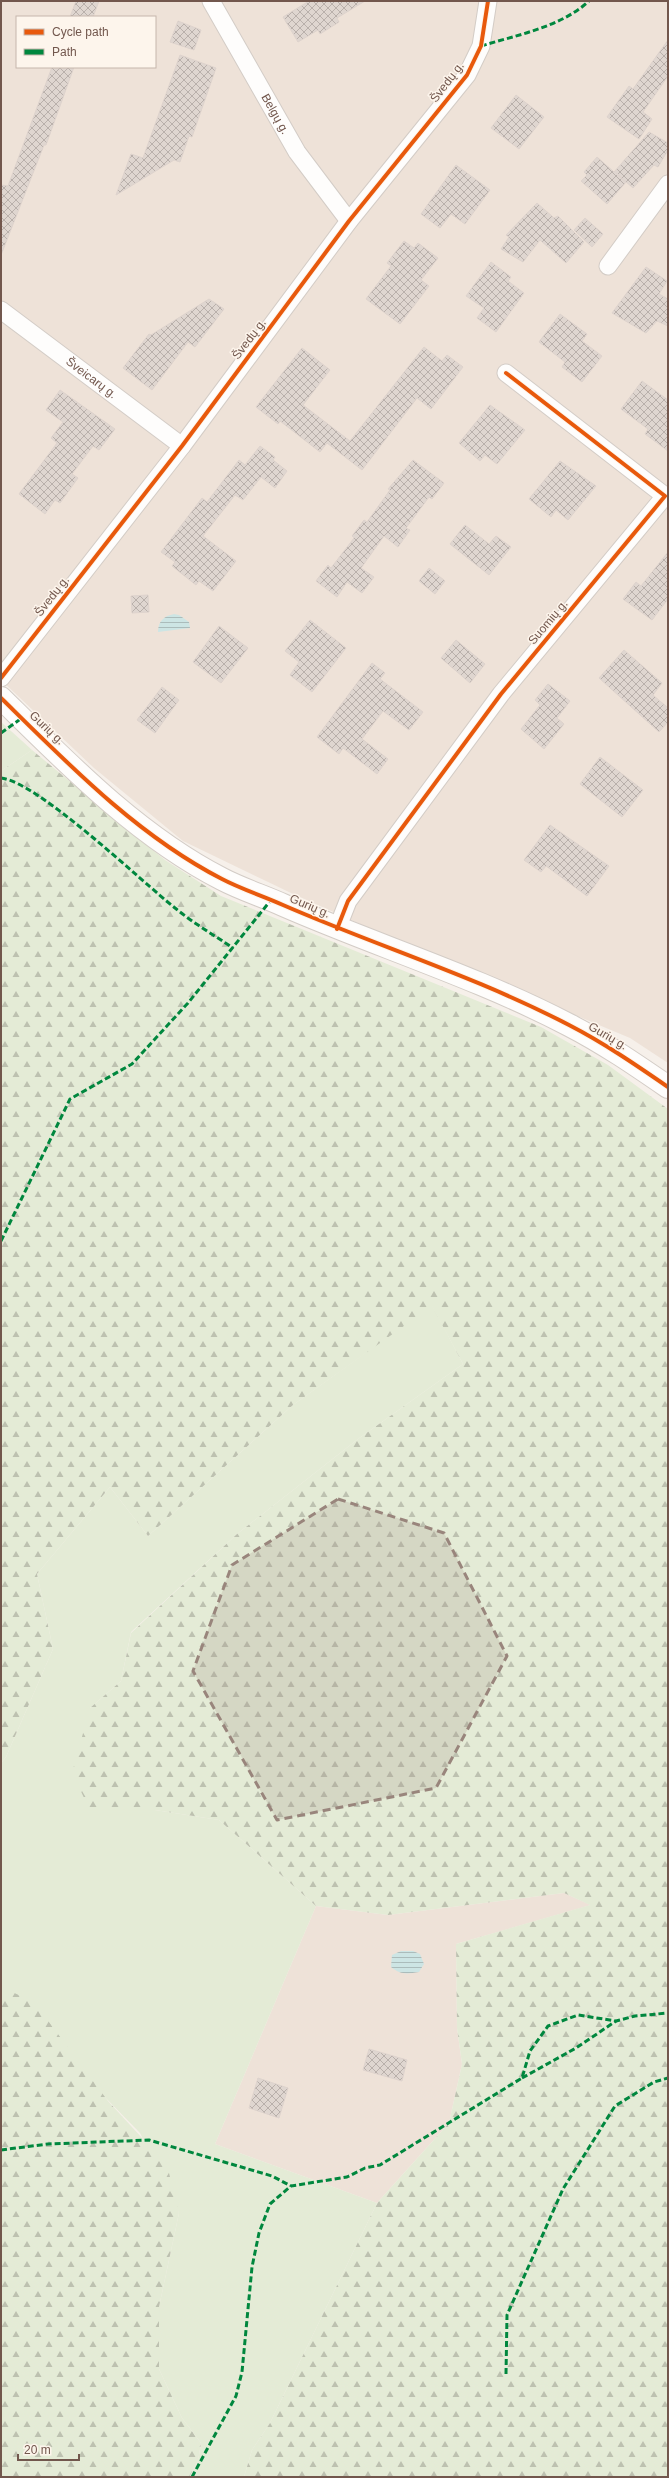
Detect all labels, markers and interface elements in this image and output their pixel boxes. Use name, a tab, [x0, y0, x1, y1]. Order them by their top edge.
legend	[16, 16, 156, 68]
text: Cycle path	[52, 25, 109, 39]
text: Path	[52, 45, 77, 59]
street label: Švedų g.	[426, 58, 467, 105]
street label: Belgų g.	[258, 91, 292, 137]
street label: Švedų g.	[228, 315, 269, 362]
street label: Šveicarų g.	[63, 353, 120, 402]
street label: Švedų g.	[31, 572, 72, 619]
street label: Suomių g.	[525, 597, 571, 647]
street label: Gurių g.	[27, 708, 67, 748]
street label: Gurių g.	[288, 891, 332, 921]
street label: Gurių g.	[586, 1019, 630, 1053]
scale bar	[18, 2436, 79, 2462]
text: 20 m	[24, 2443, 51, 2457]

